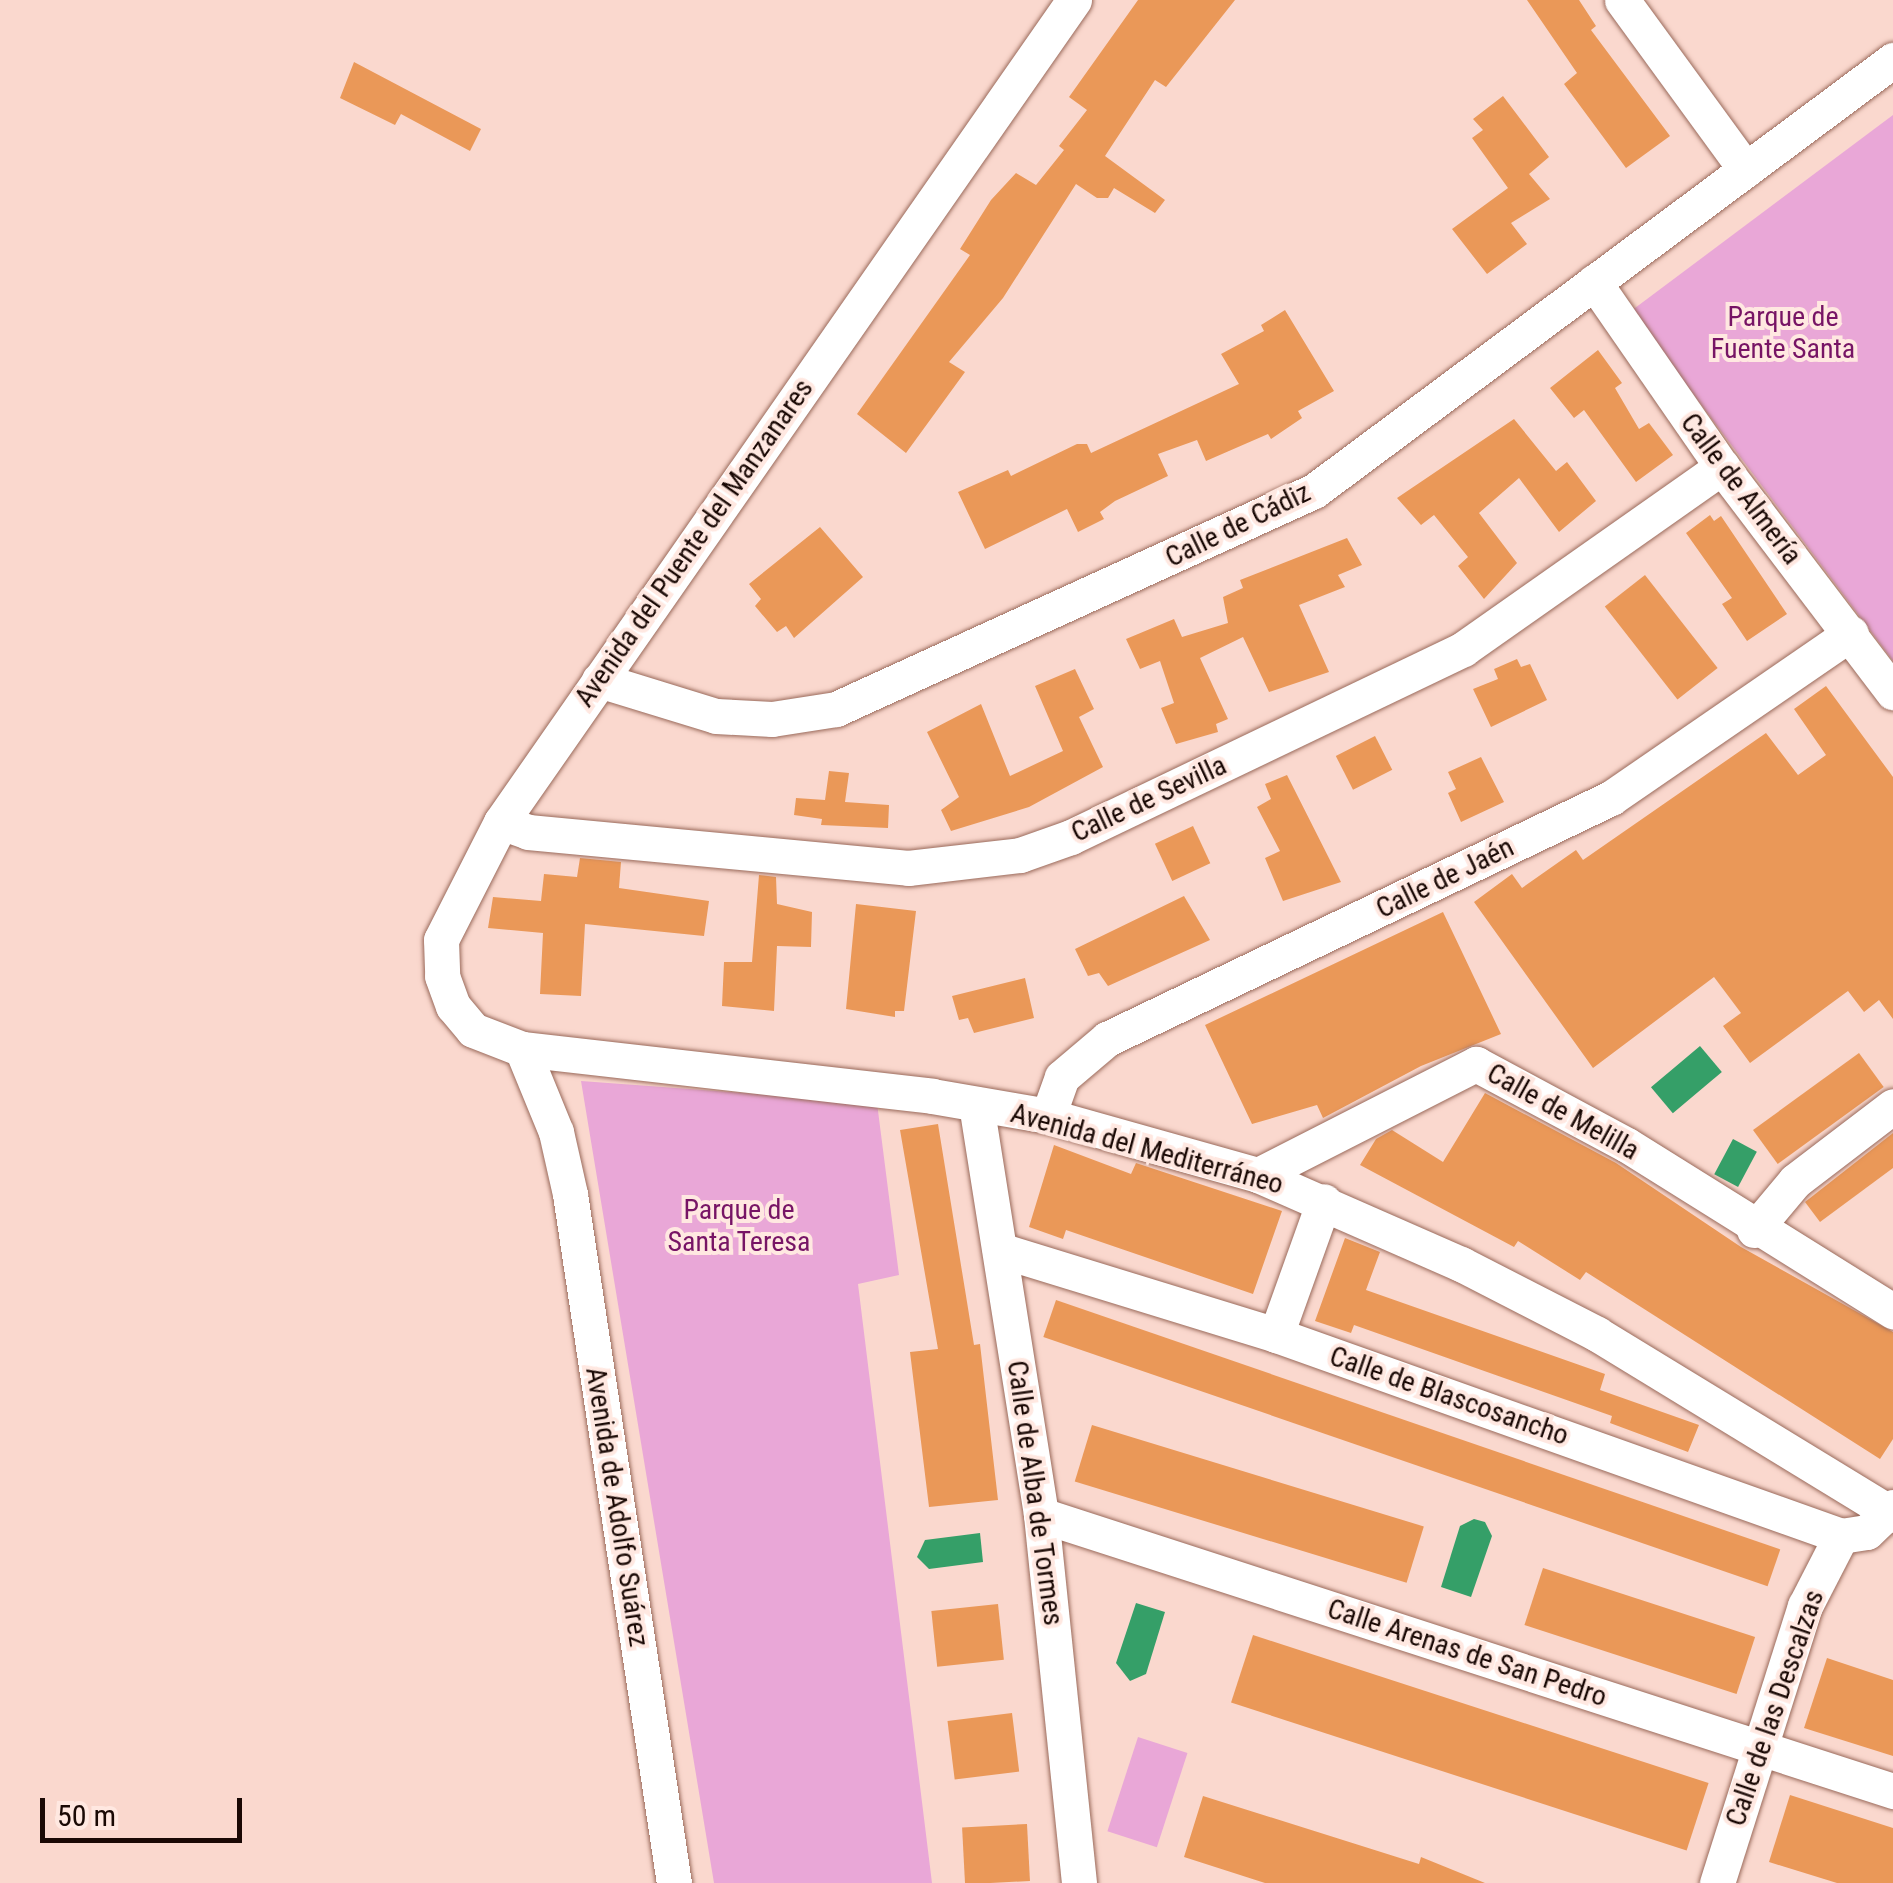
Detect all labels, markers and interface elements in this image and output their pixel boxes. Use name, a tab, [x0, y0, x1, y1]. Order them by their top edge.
park label: Parque de Fuente Santa	[1711, 300, 1855, 366]
street label: Avenida del Puente del Manzanares	[568, 373, 820, 713]
street label: Calle de Almería	[1673, 407, 1809, 571]
street label: Calle de Cádiz	[1160, 475, 1316, 575]
street label: Calle de Sevilla	[1066, 748, 1232, 850]
street label: Calle de Jaén	[1371, 830, 1519, 926]
street label: Calle de Melilla	[1481, 1056, 1645, 1168]
street label: Avenida del Mediterráneo	[1007, 1096, 1287, 1202]
park label: Parque de Santa Teresa	[667, 1193, 811, 1259]
street label: Calle de Blascosancho	[1325, 1339, 1573, 1453]
street label: Calle de Alba de Tormes	[1000, 1358, 1070, 1628]
street label: Avenida de Adolfo Suárez	[578, 1365, 656, 1649]
street label: Calle de las Descalzas	[1719, 1586, 1831, 1830]
street label: Calle Arenas de San Pedro	[1323, 1592, 1611, 1714]
scale bar	[45, 1778, 248, 1840]
text: 50 m	[57, 1798, 116, 1833]

